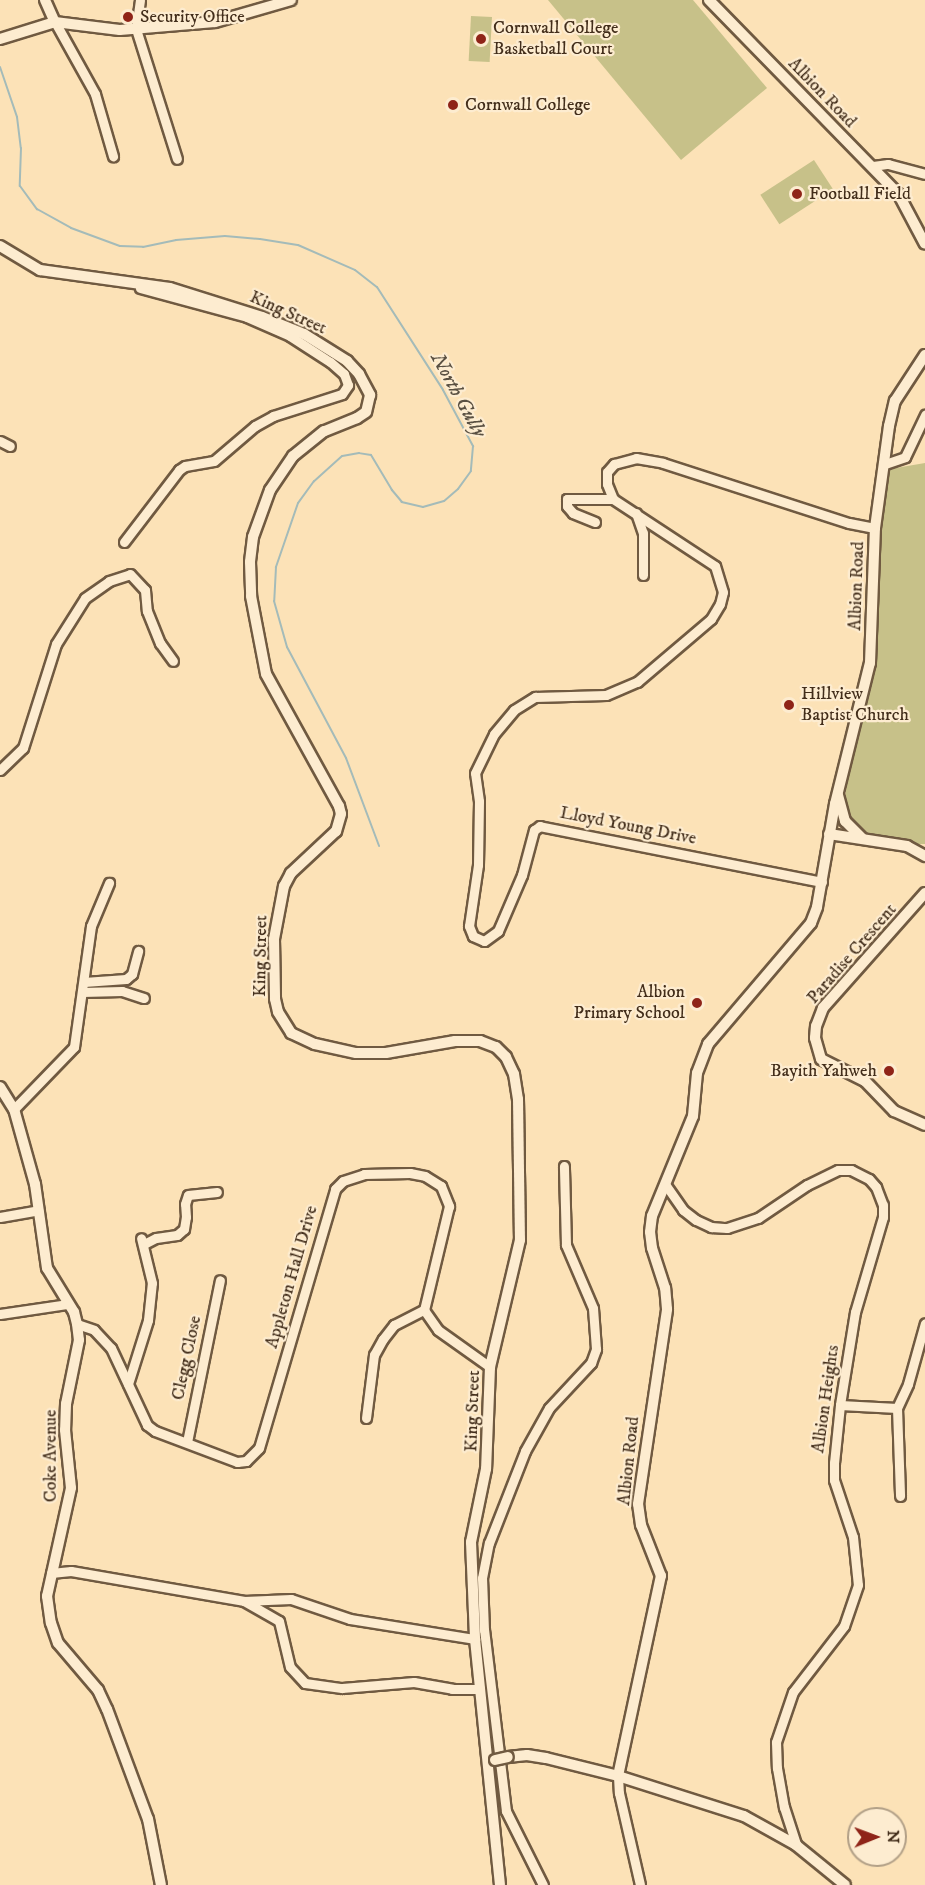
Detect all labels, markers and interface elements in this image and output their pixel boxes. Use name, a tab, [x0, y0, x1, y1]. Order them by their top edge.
place label: Security Office	[140, 6, 245, 28]
marker: Security Office	[121, 10, 135, 24]
place label: Cornwall College Basketball Court	[493, 18, 619, 60]
marker: Cornwall College Basketball Court	[474, 32, 488, 46]
street label: Albion Road	[783, 53, 861, 133]
place label: Cornwall College	[465, 94, 591, 116]
marker: Cornwall College	[446, 98, 460, 112]
place label: Football Field	[809, 183, 911, 205]
marker: Football Field	[790, 187, 804, 201]
street label: King Street	[246, 286, 330, 340]
water label: North Gully	[425, 349, 491, 441]
street label: Albion Road	[845, 541, 869, 631]
place label: Hillview Baptist Church	[801, 684, 909, 726]
marker: Hillview Baptist Church	[782, 698, 796, 712]
street label: Lloyd Young Drive	[558, 802, 698, 850]
street label: Paradise Crescent	[803, 899, 901, 1009]
street label: King Street	[249, 915, 273, 997]
place label: Albion Primary School	[574, 982, 685, 1024]
marker: Albion Primary School	[690, 996, 704, 1010]
place label: Bayith Yahweh	[770, 1060, 877, 1082]
marker: Bayith Yahweh	[882, 1064, 896, 1078]
street label: Appleton Hall Drive	[261, 1203, 323, 1351]
street label: Clegg Close	[168, 1314, 206, 1402]
street label: Albion Heights	[808, 1344, 844, 1454]
street label: King Street	[461, 1370, 485, 1452]
street label: Coke Avenue	[40, 1410, 62, 1502]
street label: Albion Road	[614, 1416, 644, 1506]
north arrow	[847, 1807, 907, 1867]
text: N	[883, 1830, 903, 1843]

